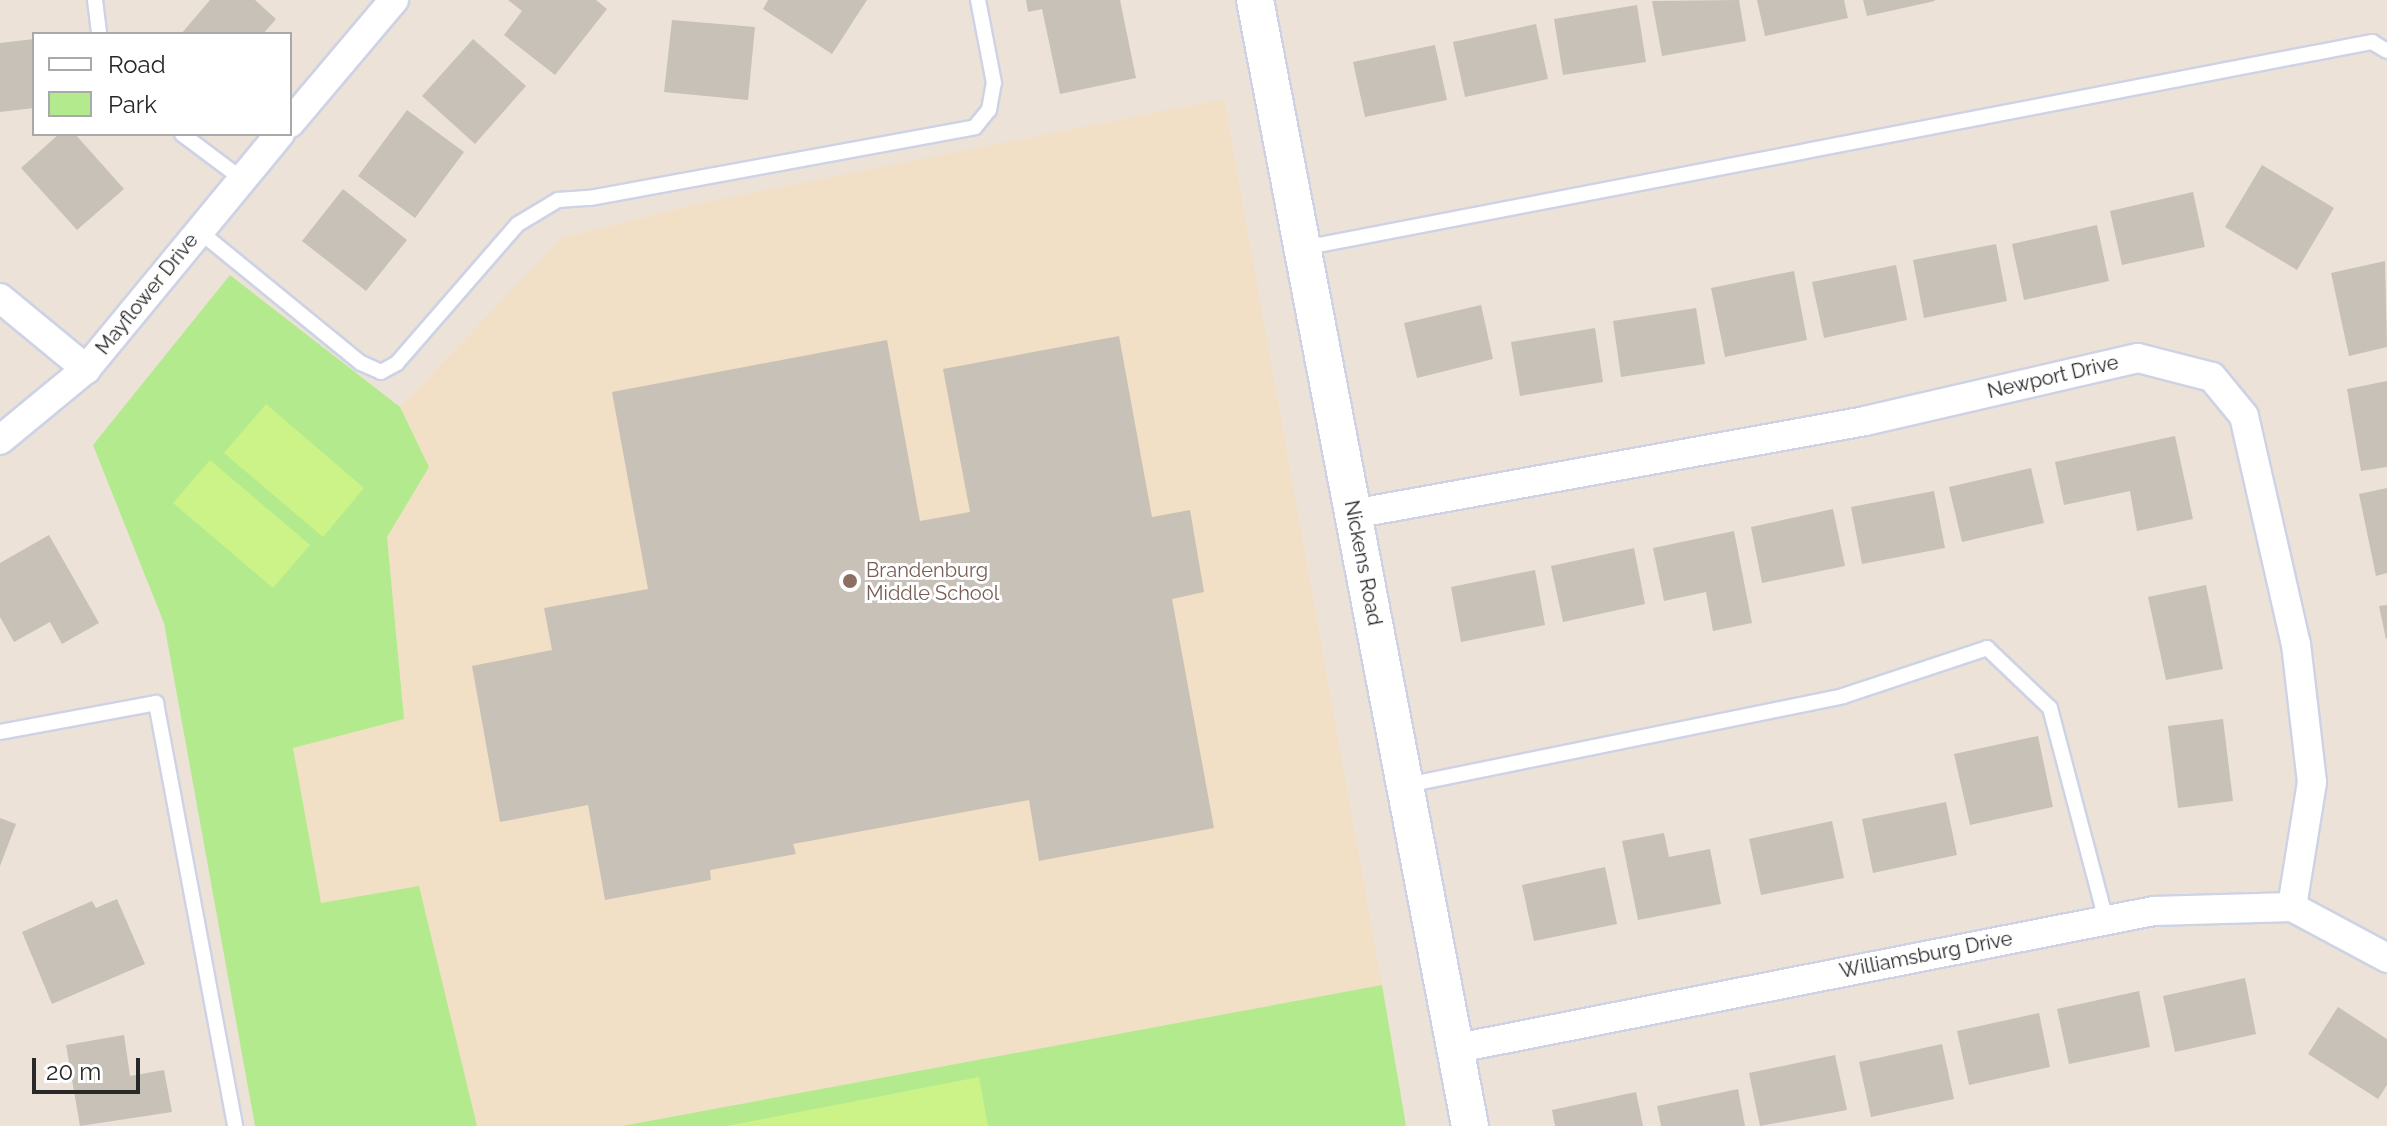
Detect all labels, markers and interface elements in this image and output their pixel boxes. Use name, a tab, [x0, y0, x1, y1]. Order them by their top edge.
legend	[32, 32, 292, 136]
text: Road	[108, 50, 166, 79]
text: Park	[108, 90, 157, 119]
street label: Mayflower Drive	[91, 228, 203, 360]
street label: Newport Drive	[1985, 350, 2121, 404]
street label: Nickens Road	[1339, 498, 1387, 628]
place label: Brandenburg Middle School	[866, 558, 999, 605]
marker: Brandenburg Middle School	[841, 572, 859, 590]
street label: Williamsburg Drive	[1838, 926, 2014, 984]
scale bar	[36, 1042, 144, 1092]
text: 20 m	[46, 1057, 101, 1086]

